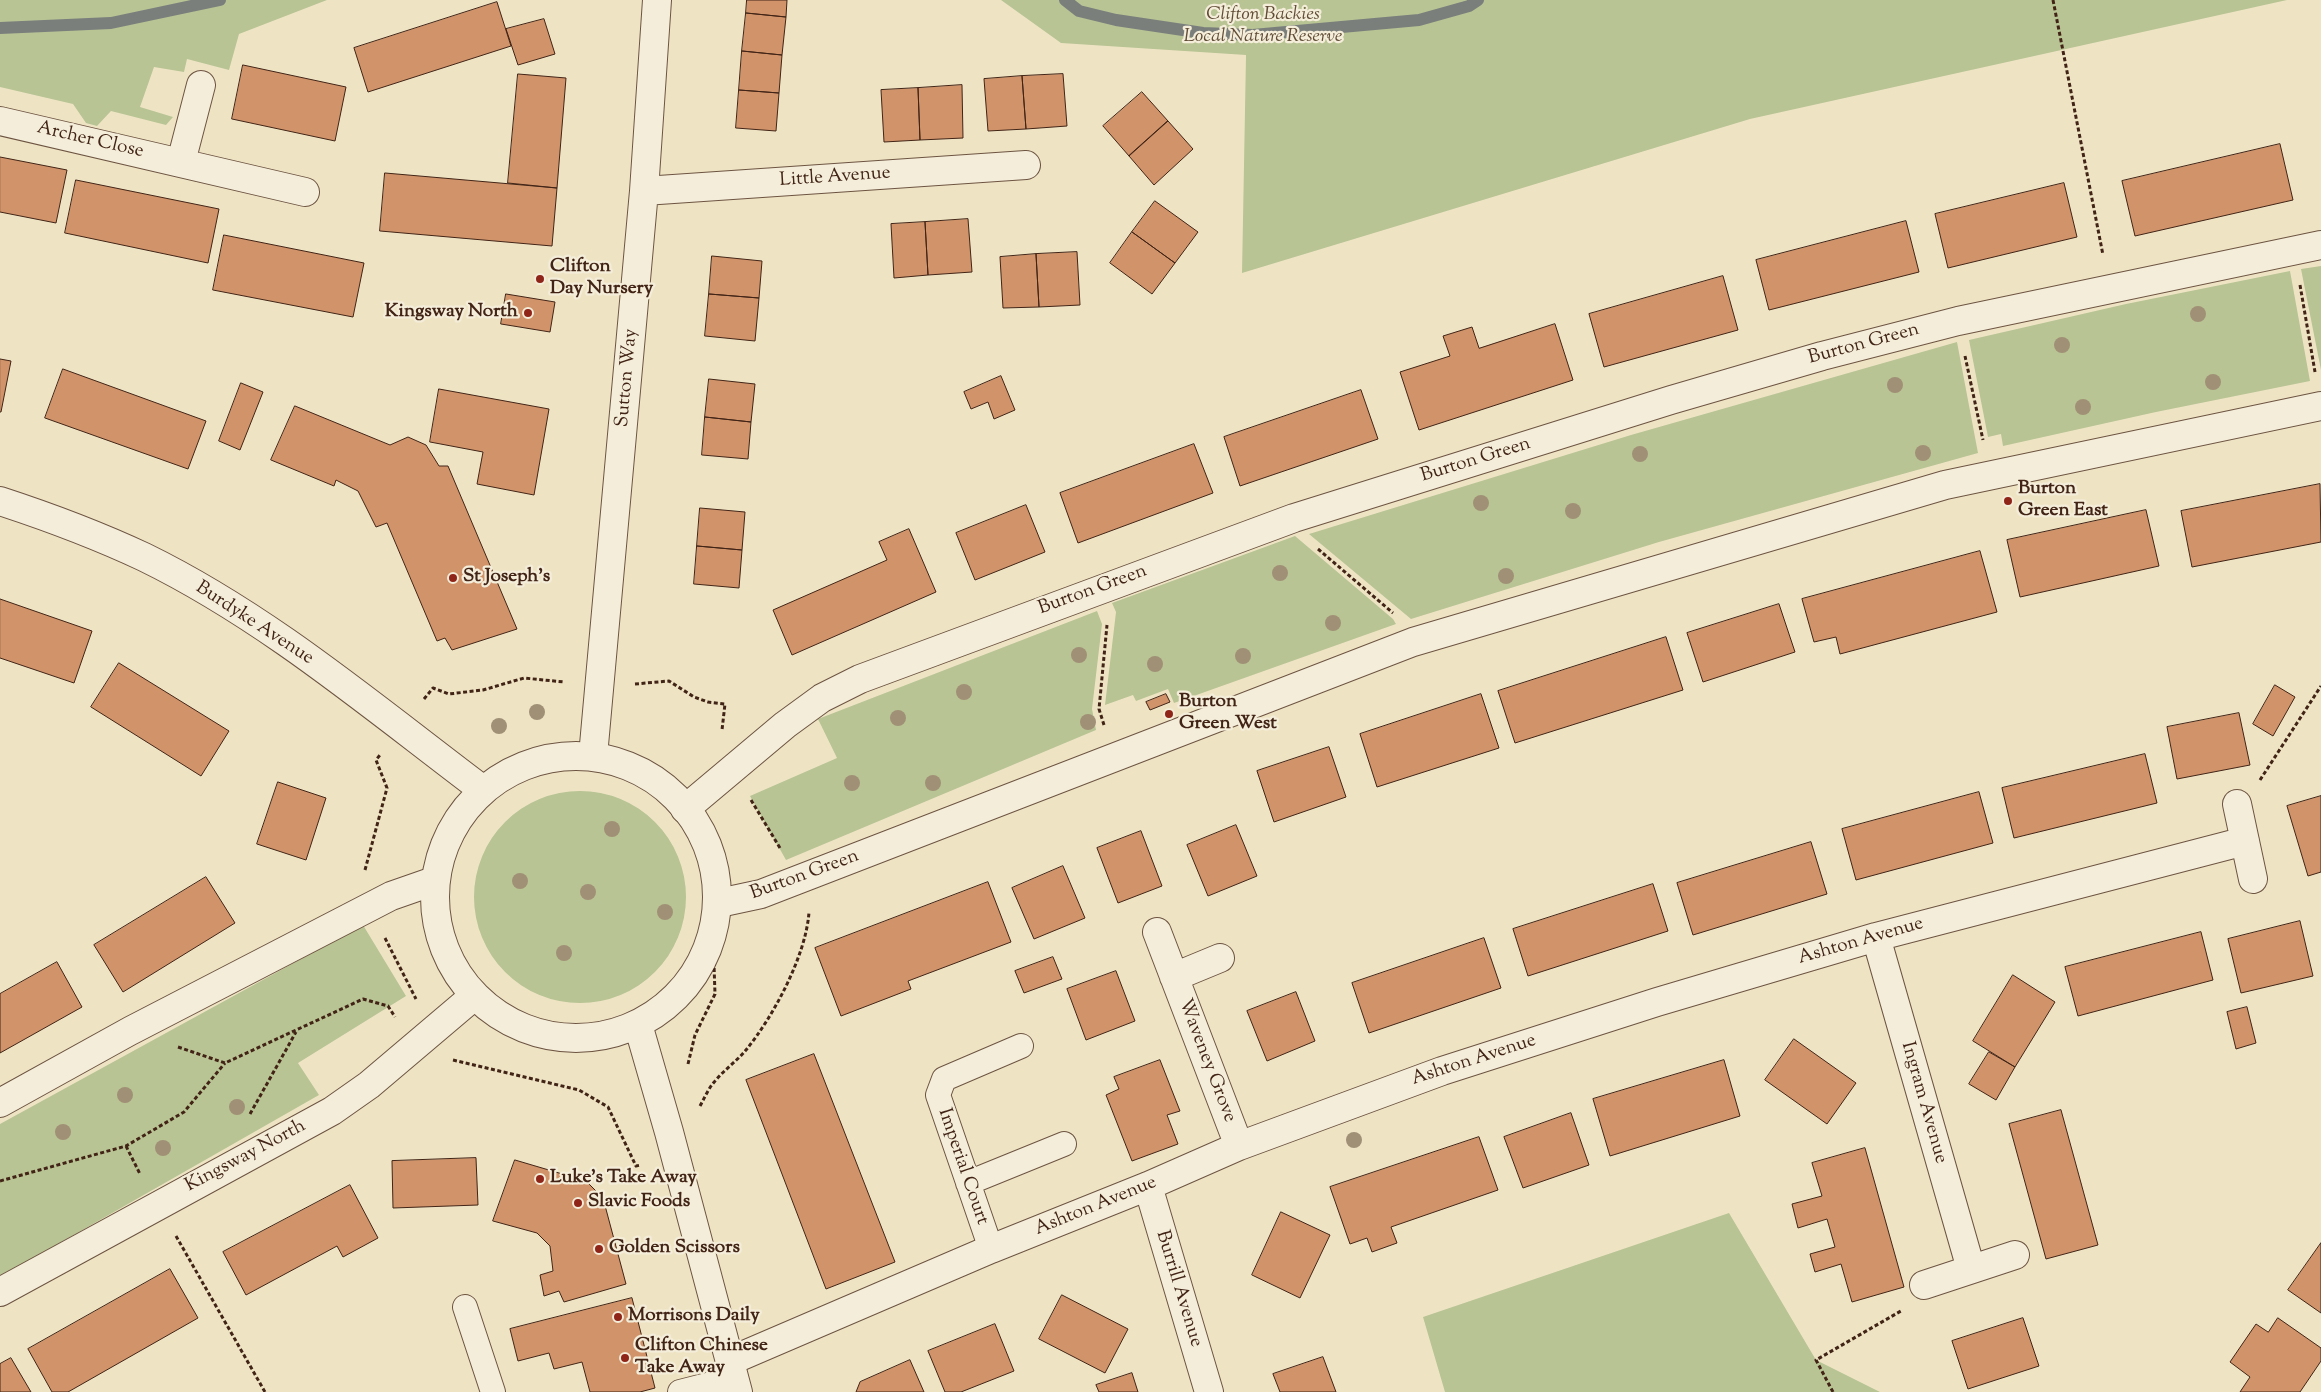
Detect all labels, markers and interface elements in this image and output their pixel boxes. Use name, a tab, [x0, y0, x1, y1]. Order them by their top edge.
park label: Clifton Backies Local Nature Reserve	[1184, 5, 1342, 49]
street label: Archer Close	[34, 118, 146, 164]
street label: Little Avenue	[779, 163, 891, 193]
place label: Clifton Day Nursery	[550, 257, 653, 301]
marker: Clifton Day Nursery	[534, 273, 546, 285]
place label: Kingsway North	[385, 302, 518, 324]
marker: Kingsway North	[522, 307, 534, 319]
street label: Burton Green	[1806, 319, 1922, 371]
street label: Sutton Way	[612, 328, 644, 428]
street label: Burton Green	[1418, 433, 1534, 489]
place label: Burton Green East	[2018, 479, 2108, 523]
marker: Burton Green East	[2002, 495, 2014, 507]
street label: Burton Green	[1036, 561, 1150, 621]
place label: St Joseph's	[463, 567, 550, 589]
marker: St Joseph's	[447, 572, 459, 584]
street label: Burdyke Avenue	[191, 577, 317, 671]
place label: Burton Green West	[1179, 692, 1277, 736]
marker: Burton Green West	[1163, 708, 1175, 720]
street label: Burton Green	[748, 846, 862, 906]
street label: Ashton Avenue	[1796, 913, 1926, 971]
street label: Waveney Grove	[1172, 996, 1240, 1126]
street label: Ashton Avenue	[1409, 1030, 1539, 1092]
street label: Ingram Avenue	[1895, 1039, 1951, 1167]
street label: Imperial Court	[931, 1106, 993, 1228]
street label: Kingsway North	[182, 1116, 310, 1198]
place label: Luke's Take Away	[550, 1168, 697, 1190]
street label: Ashton Avenue	[1032, 1172, 1160, 1242]
marker: Luke's Take Away	[534, 1173, 546, 1185]
place label: Slavic Foods	[588, 1192, 690, 1214]
marker: Slavic Foods	[572, 1197, 584, 1209]
street label: Burrill Avenue	[1149, 1228, 1207, 1350]
place label: Golden Scissors	[609, 1238, 740, 1260]
marker: Golden Scissors	[593, 1243, 605, 1255]
place label: Morrisons Daily	[628, 1306, 760, 1328]
marker: Morrisons Daily	[612, 1311, 624, 1323]
place label: Clifton Chinese Take Away	[635, 1336, 768, 1380]
marker: Clifton Chinese Take Away	[619, 1352, 631, 1364]

